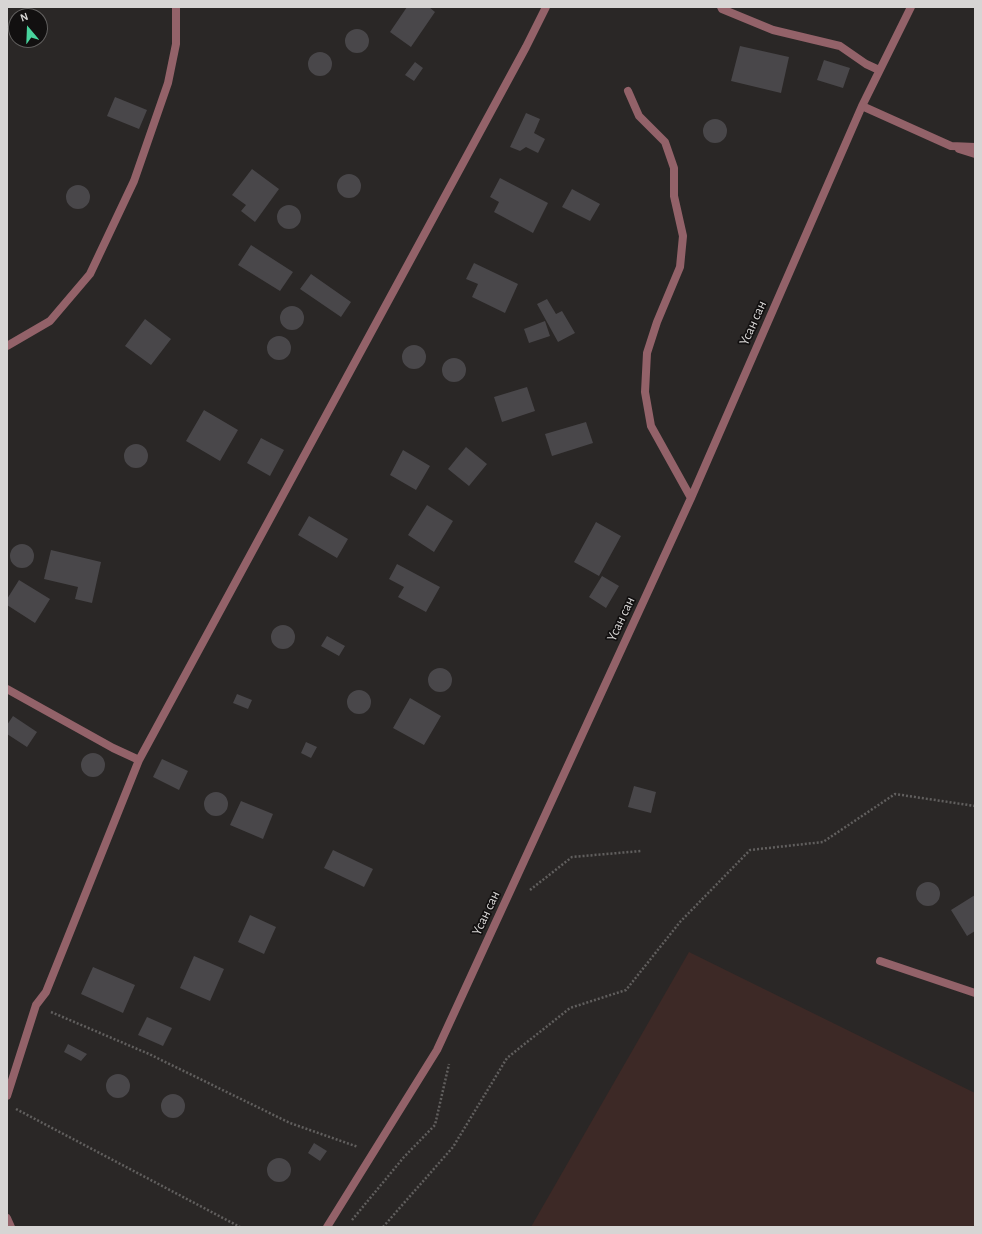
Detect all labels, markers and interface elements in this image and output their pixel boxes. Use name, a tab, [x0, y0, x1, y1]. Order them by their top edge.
north arrow	[8, 8, 48, 48]
text: N	[19, 11, 30, 24]
street label: Үсан сан	[736, 298, 770, 348]
street label: Үсан сан	[603, 594, 639, 644]
street label: Үсан сан	[468, 888, 504, 938]

